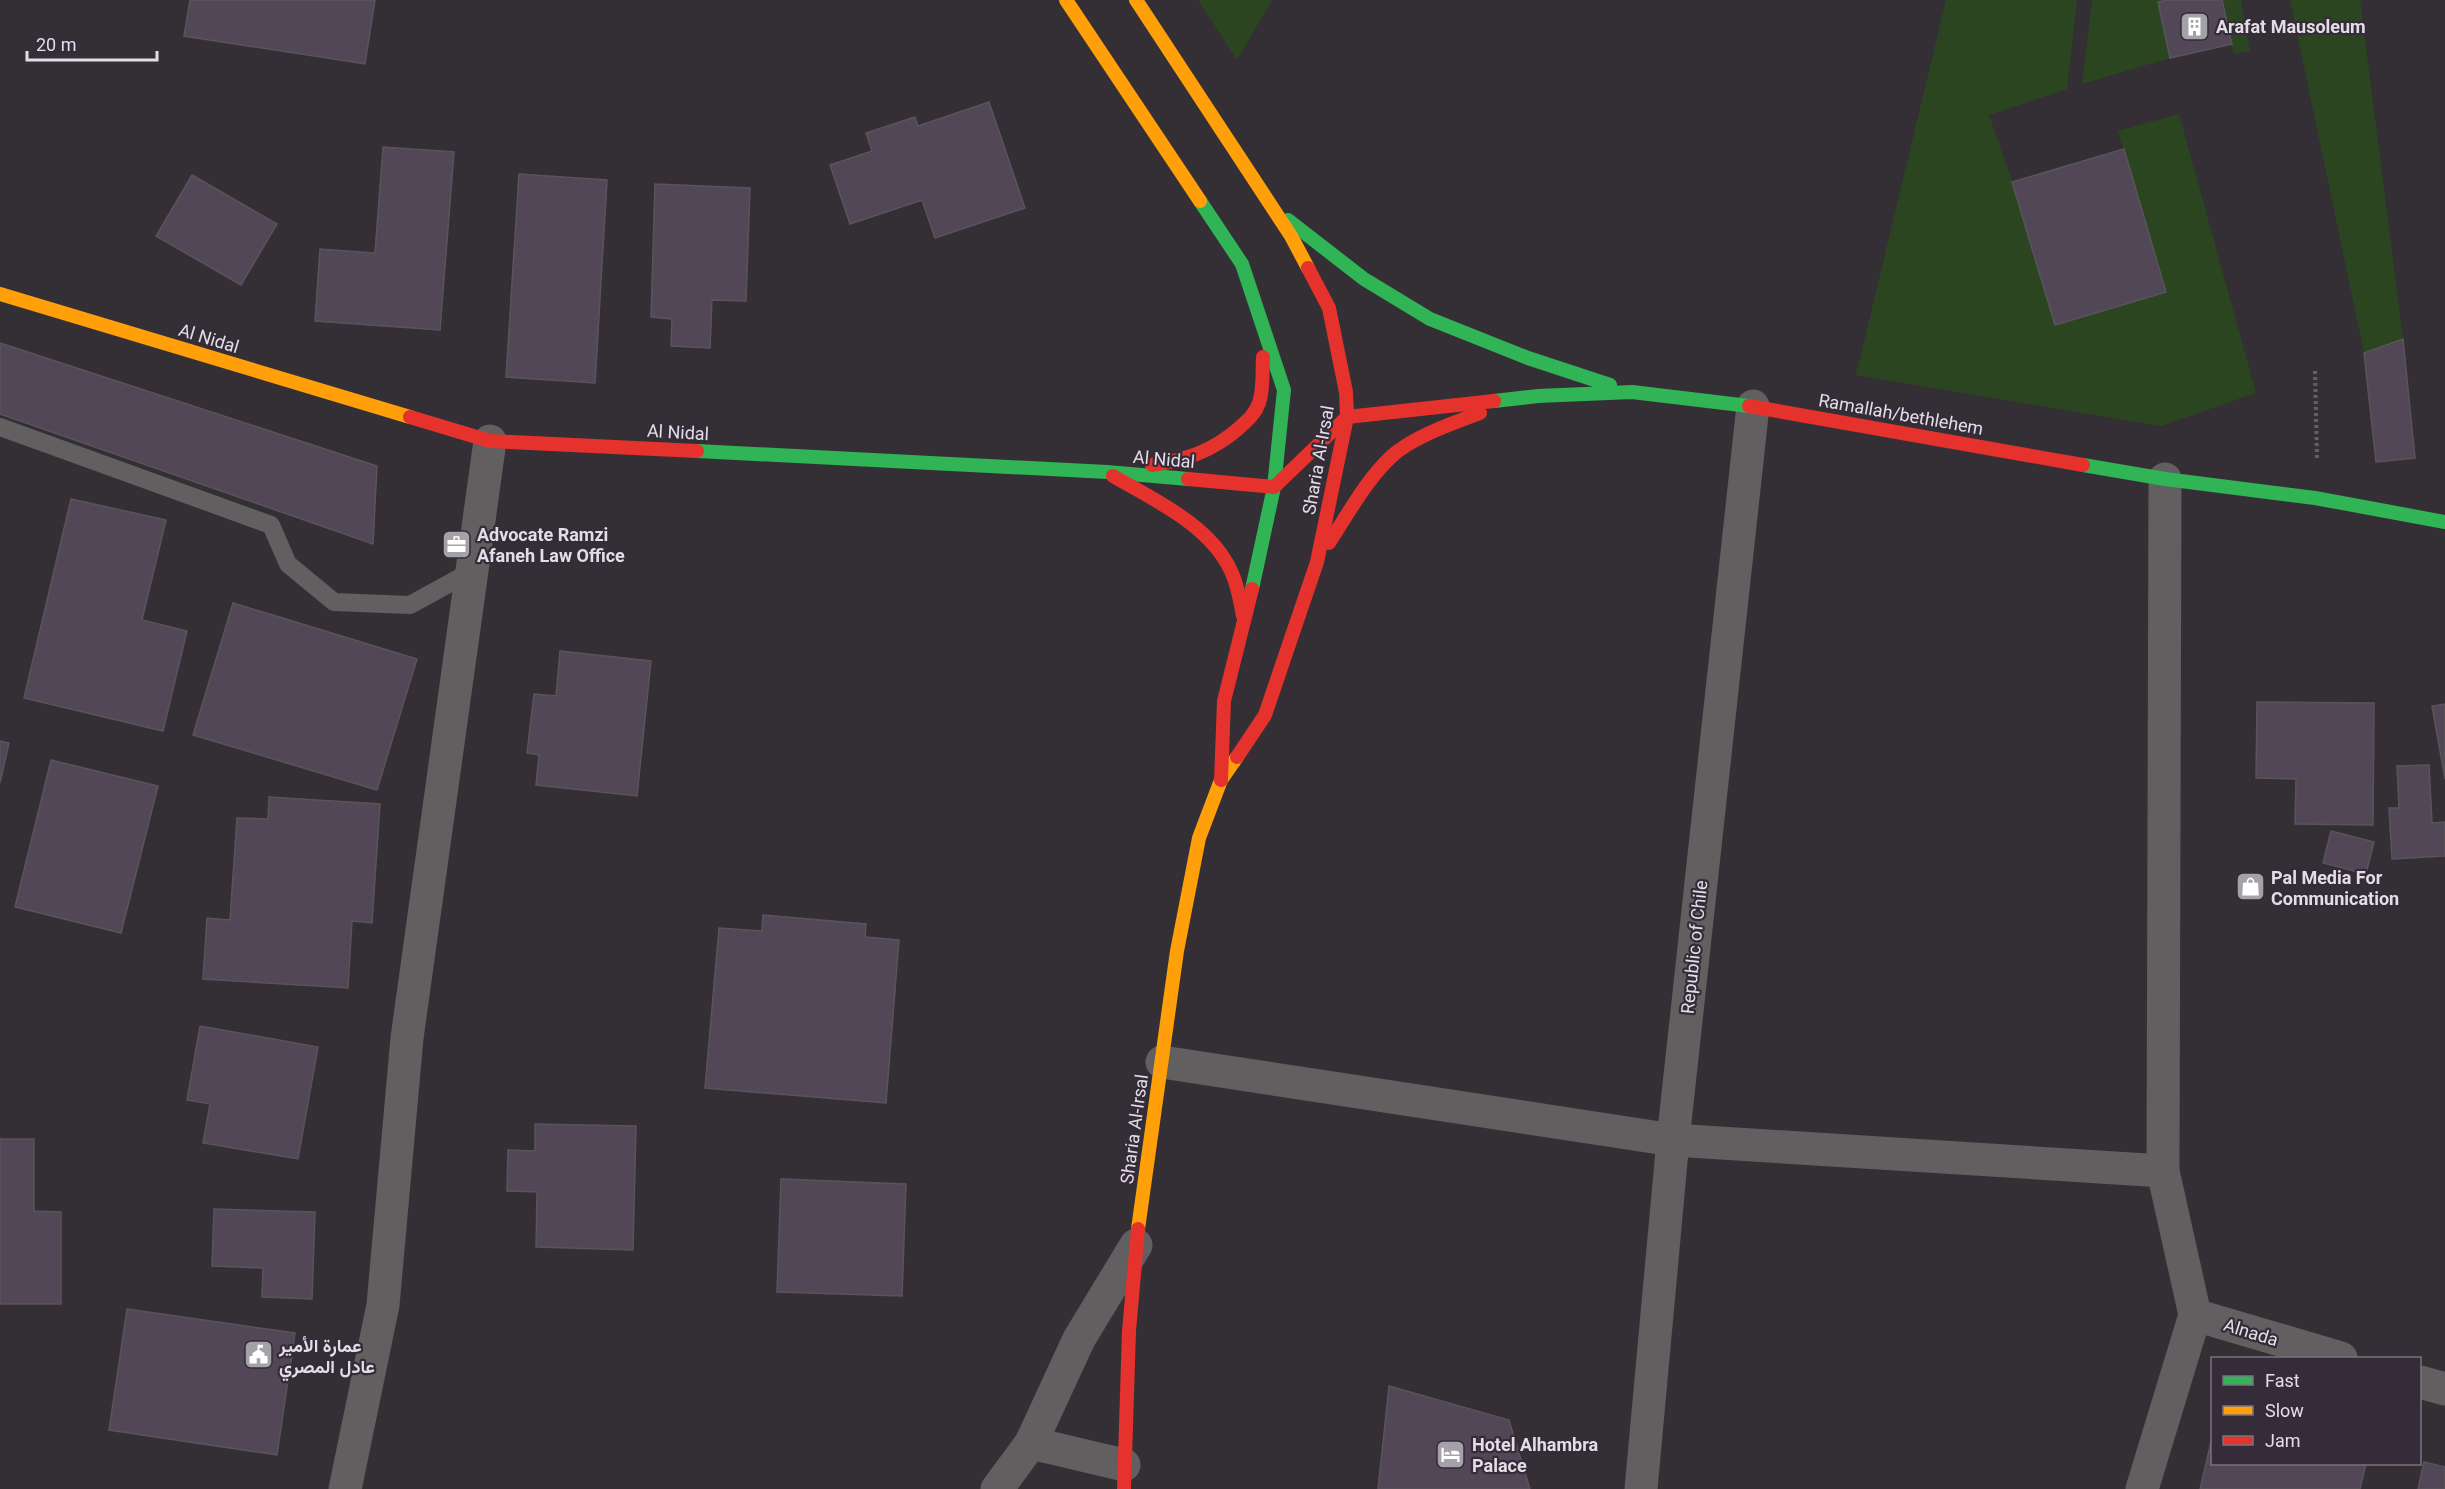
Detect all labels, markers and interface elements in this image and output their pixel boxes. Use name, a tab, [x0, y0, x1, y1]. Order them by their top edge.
building icon: Arafat Mausoleum	[2179, 10, 2211, 42]
place label: Arafat Mausoleum	[2216, 16, 2366, 37]
scale bar	[27, 24, 158, 62]
text: 20 m	[36, 34, 76, 55]
street label: Al Nidal	[176, 319, 242, 357]
street label: Ramallah/bethlehem	[1817, 389, 1985, 439]
street label: Sharia Al-Irsal	[1298, 404, 1338, 516]
street label: Al Nidal	[646, 420, 710, 444]
street label: Al Nidal	[1132, 446, 1196, 472]
place label: Advocate Ramzi Afaneh Law Office	[477, 524, 625, 566]
office icon: Advocate Ramzi Afaneh Law Office	[440, 528, 472, 560]
place label: Pal Media For Communication	[2271, 867, 2399, 909]
shop icon: Pal Media For Communication	[2234, 871, 2266, 903]
street label: Republic of Chile	[1677, 879, 1711, 1015]
street label: Sharia Al-Irsal	[1116, 1073, 1152, 1185]
street label: Alnada	[2221, 1314, 2281, 1350]
place label: عمارة الأمير عادل المصري	[278, 1335, 375, 1382]
public building icon: عمارة الأمير عادل المصري	[242, 1339, 274, 1371]
legend	[2211, 1357, 2421, 1465]
text: Fast	[2265, 1370, 2300, 1391]
text: Slow	[2265, 1400, 2304, 1421]
text: Jam	[2265, 1430, 2301, 1451]
place label: Hotel Alhambra Palace	[1472, 1434, 1599, 1476]
hotel icon: Hotel Alhambra Palace	[1435, 1438, 1467, 1470]

